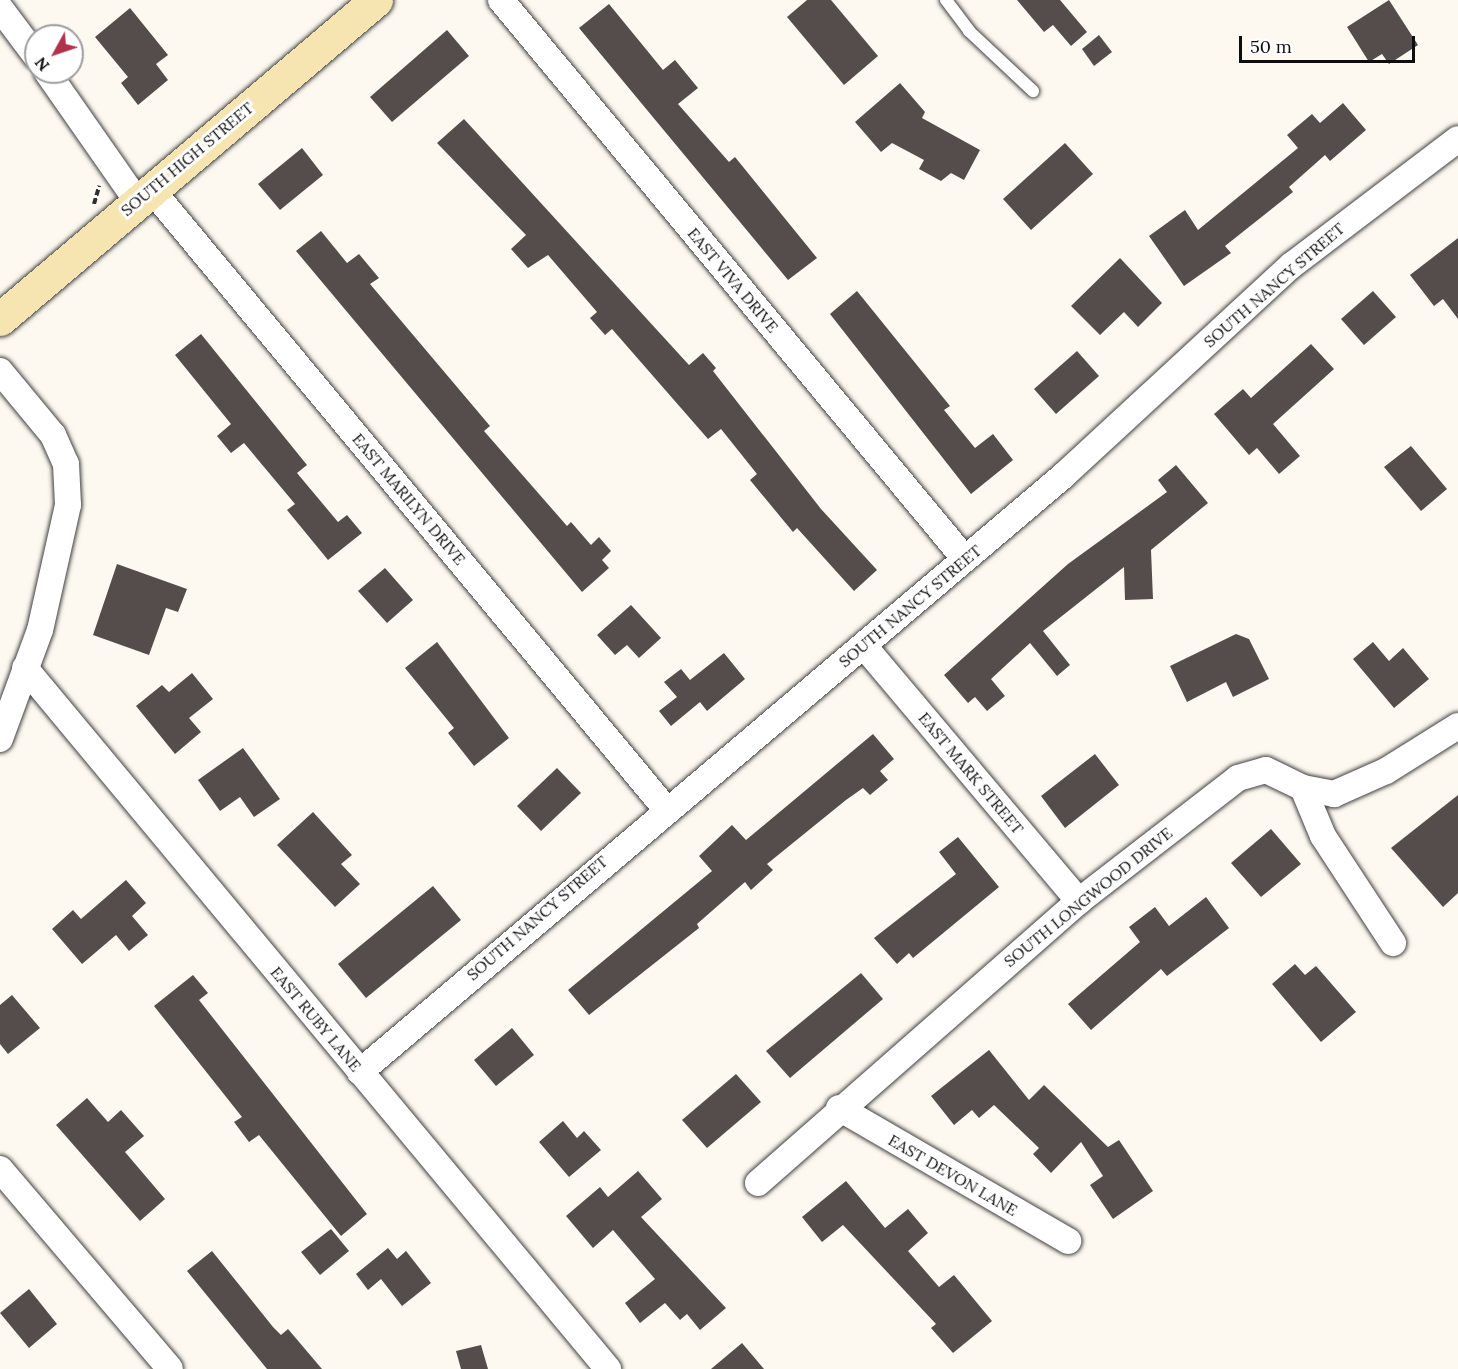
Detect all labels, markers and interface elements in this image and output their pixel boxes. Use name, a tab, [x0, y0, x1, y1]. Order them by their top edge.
north arrow	[24, 24, 84, 84]
scale bar	[1242, 24, 1418, 62]
text: 50 m	[1250, 35, 1292, 58]
text: N	[30, 53, 53, 75]
street label: SOUTH HIGH STREET	[117, 98, 257, 220]
street label: SOUTH NANCY STREET	[1200, 219, 1348, 351]
street label: EAST VIVA DRIVE	[684, 224, 782, 336]
street label: EAST MARILYN DRIVE	[348, 429, 470, 569]
street label: SOUTH NANCY STREET	[835, 541, 985, 671]
street label: EAST MARK STREET	[915, 708, 1027, 838]
street label: SOUTH LONGWOOD DRIVE	[1000, 823, 1176, 971]
street label: SOUTH NANCY STREET	[463, 852, 611, 984]
street label: EAST RUBY LANE	[267, 963, 365, 1075]
street label: EAST DEVON LANE	[885, 1130, 1021, 1220]

